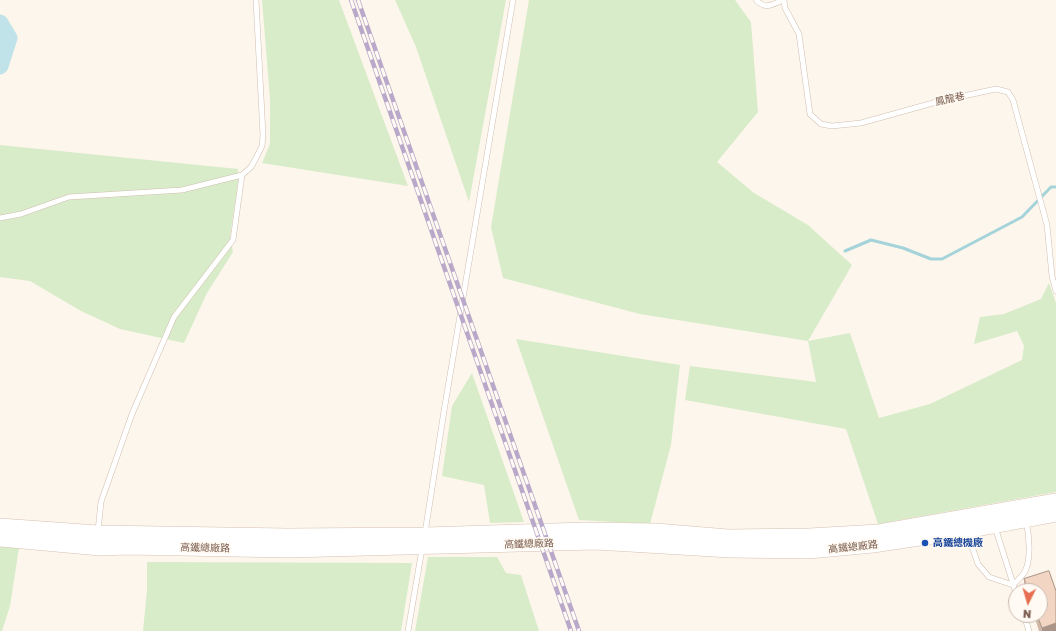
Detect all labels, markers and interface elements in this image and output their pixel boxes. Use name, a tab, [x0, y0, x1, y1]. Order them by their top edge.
street label: 鳳龍巷	[934, 90, 966, 108]
street label: 高鐵總廠路	[504, 537, 554, 551]
place label: 高鐵總機廠	[933, 537, 983, 549]
street label: 高鐵總廠路	[828, 538, 878, 556]
marker: 高鐵總機廠	[920, 538, 930, 548]
street label: 高鐵總廠路	[180, 542, 230, 554]
north arrow	[1008, 583, 1048, 623]
text: N	[1022, 608, 1032, 621]

